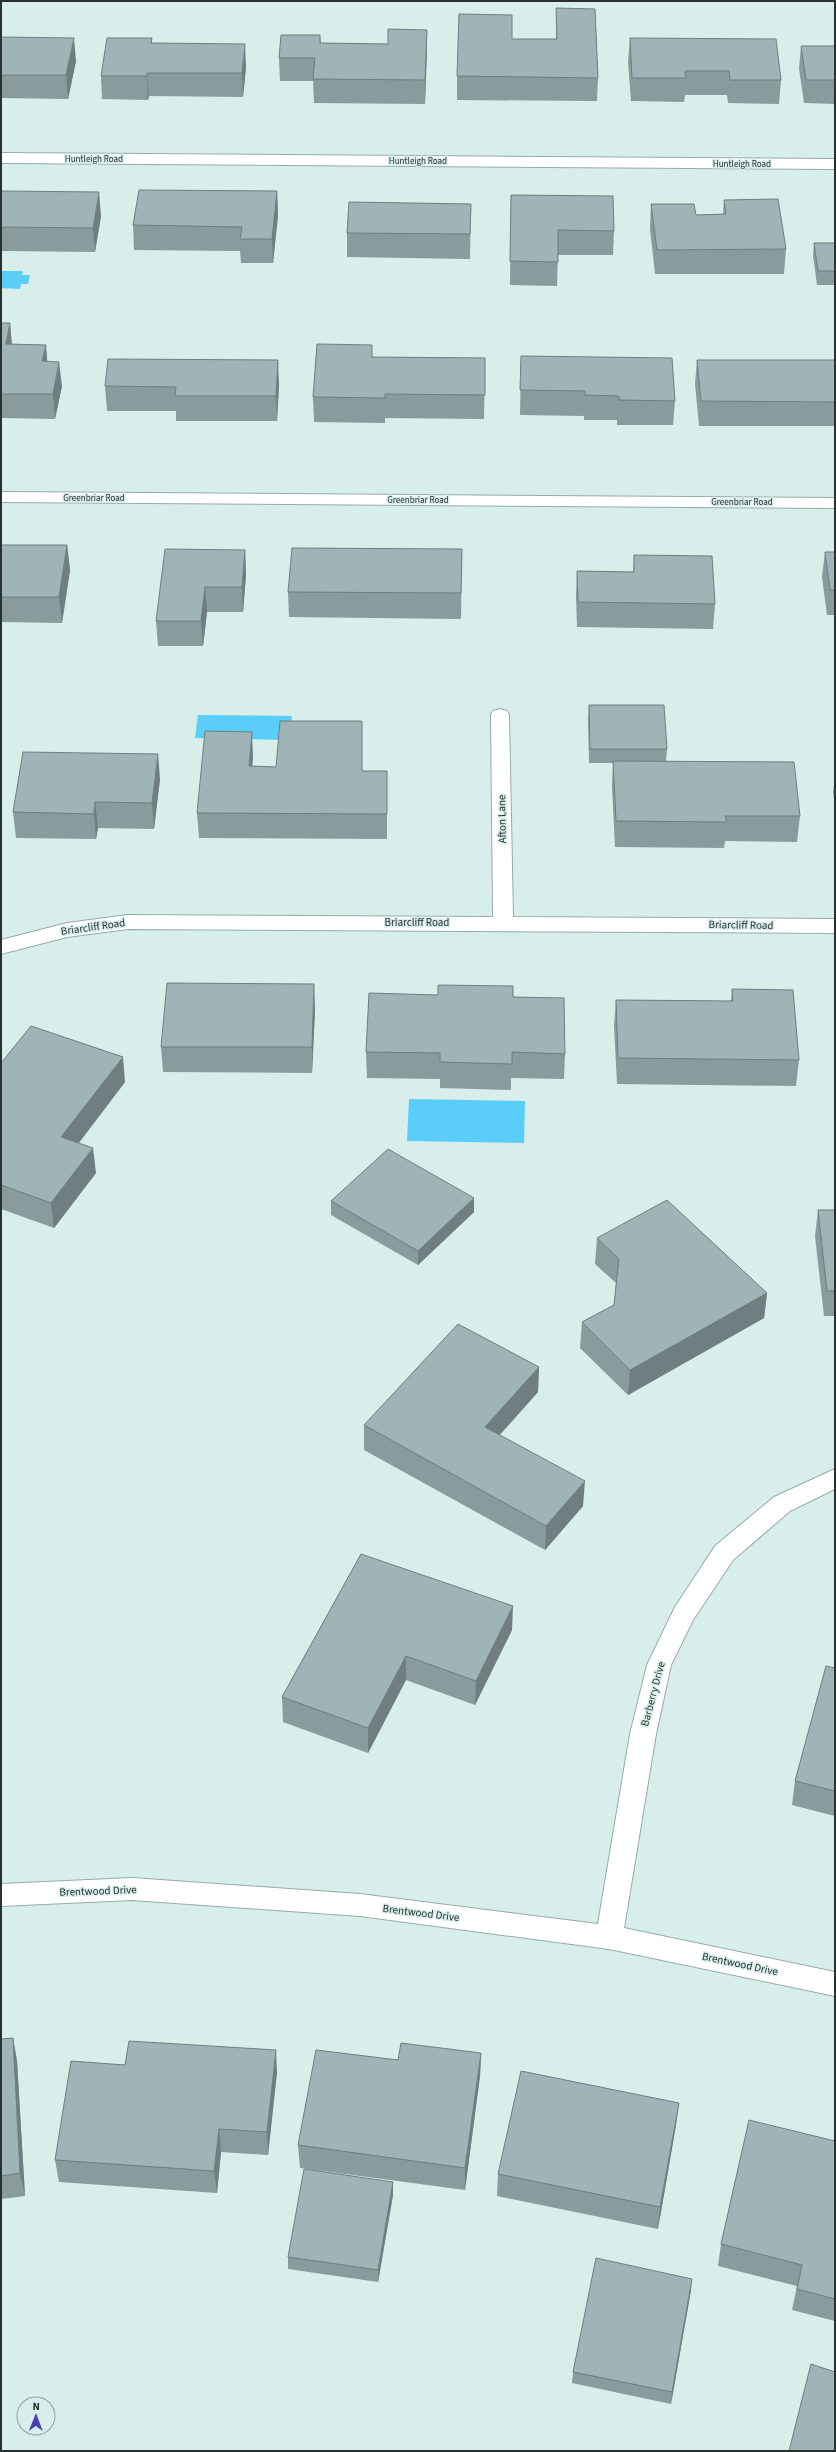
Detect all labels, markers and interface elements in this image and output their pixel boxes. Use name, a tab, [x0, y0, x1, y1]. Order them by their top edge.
street label: Huntleigh Road	[65, 153, 123, 166]
street label: Huntleigh Road	[389, 155, 447, 168]
street label: Huntleigh Road	[713, 158, 771, 171]
street label: Greenbriar Road	[63, 492, 125, 505]
street label: Greenbriar Road	[387, 494, 449, 507]
street label: Greenbriar Road	[711, 496, 773, 509]
street label: Afton Lane	[494, 794, 510, 844]
street label: Briarcliff Road	[60, 915, 126, 939]
street label: Briarcliff Road	[385, 915, 449, 930]
street label: Briarcliff Road	[708, 917, 774, 933]
street label: Barberry Drive	[637, 1659, 669, 1728]
street label: Brentwood Drive	[59, 1882, 137, 1900]
street label: Brentwood Drive	[382, 1901, 461, 1925]
street label: Brentwood Drive	[701, 1949, 780, 1979]
north arrow	[16, 2396, 56, 2436]
text: N	[32, 2399, 40, 2414]

